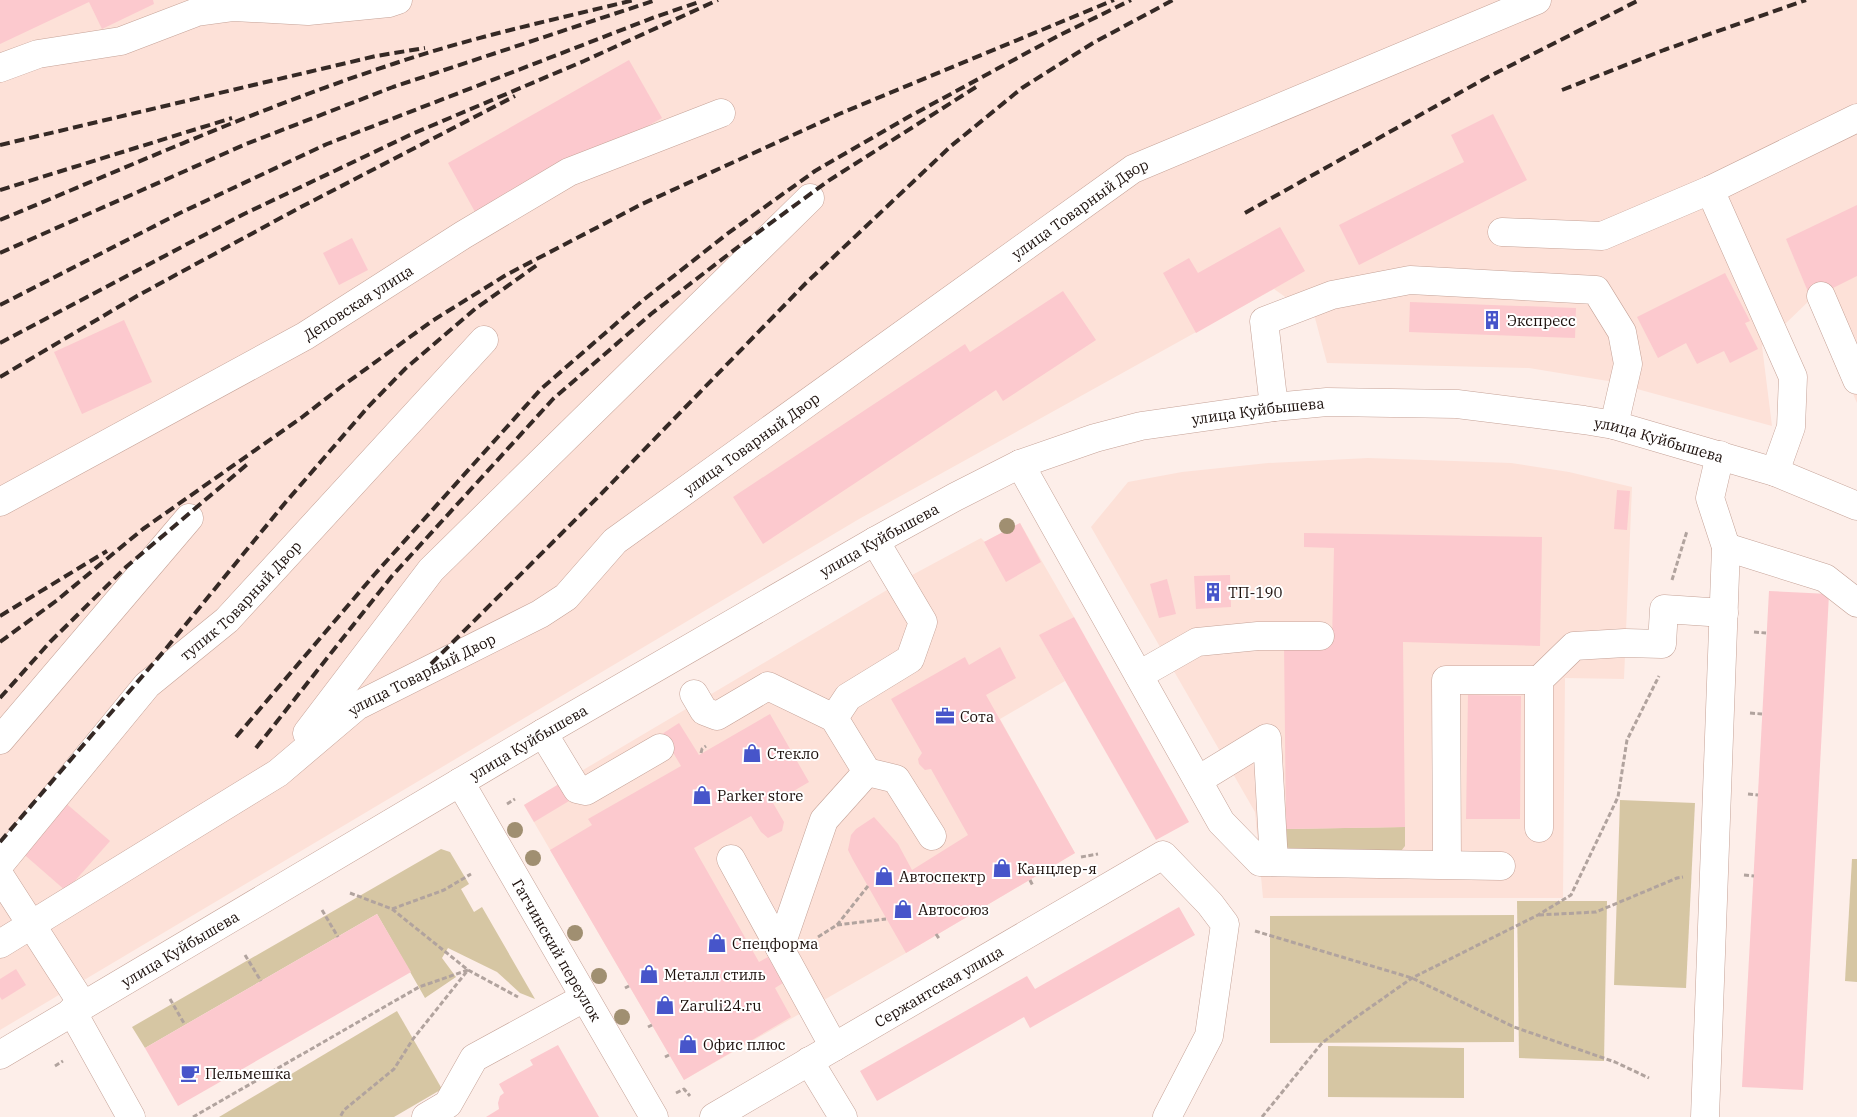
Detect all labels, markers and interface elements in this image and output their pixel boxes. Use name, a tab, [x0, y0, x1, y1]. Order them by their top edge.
street label: улица Товарный Двор	[1008, 154, 1151, 263]
street label: Деповская улица	[300, 260, 416, 344]
building icon: Экспресс	[1481, 309, 1503, 331]
place label: Экспресс	[1507, 311, 1576, 330]
street label: улица Товарный Двор	[679, 388, 823, 498]
street label: улица Куйбышева	[1190, 393, 1325, 428]
street label: улица Куйбышева	[1593, 412, 1726, 466]
street label: улица Куйбышева	[816, 498, 942, 581]
street label: тупик Товарный Двор	[176, 536, 305, 664]
building icon: ТП-190	[1202, 581, 1224, 603]
place label: ТП-190	[1228, 583, 1282, 602]
street label: улица Товарный Двор	[344, 628, 499, 719]
street label: улица Куйбышева	[466, 700, 591, 784]
office icon: Сота	[934, 705, 956, 727]
place label: Сота	[960, 707, 994, 726]
shop icon: Стекло	[741, 742, 763, 764]
place label: Стекло	[767, 744, 819, 763]
shop icon: Parker store	[691, 784, 713, 806]
place label: Parker store	[717, 786, 803, 805]
shop icon: Канцлер-я	[991, 857, 1013, 879]
place label: Канцлер-я	[1017, 859, 1097, 878]
shop icon: Автоспектр	[873, 865, 895, 887]
place label: Автоспектр	[899, 867, 986, 886]
street label: Гатчинский переулок	[508, 875, 606, 1025]
shop icon: Автосоюз	[892, 898, 914, 920]
place label: Автосоюз	[918, 900, 989, 919]
street label: улица Куйбышева	[117, 906, 242, 991]
shop icon: Спецформа	[706, 932, 728, 954]
place label: Спецформа	[732, 934, 818, 953]
street label: Сержантская улица	[871, 941, 1006, 1031]
shop icon: Металл стиль	[638, 963, 660, 985]
place label: Металл стиль	[664, 965, 766, 984]
shop icon: Zaruli24.ru	[654, 994, 676, 1016]
place label: Zaruli24.ru	[680, 996, 761, 1015]
shop icon: Офис плюс	[677, 1033, 699, 1055]
place label: Офис плюс	[703, 1035, 786, 1054]
cafe icon: Пельмешка	[179, 1062, 201, 1084]
place label: Пельмешка	[205, 1064, 291, 1083]

